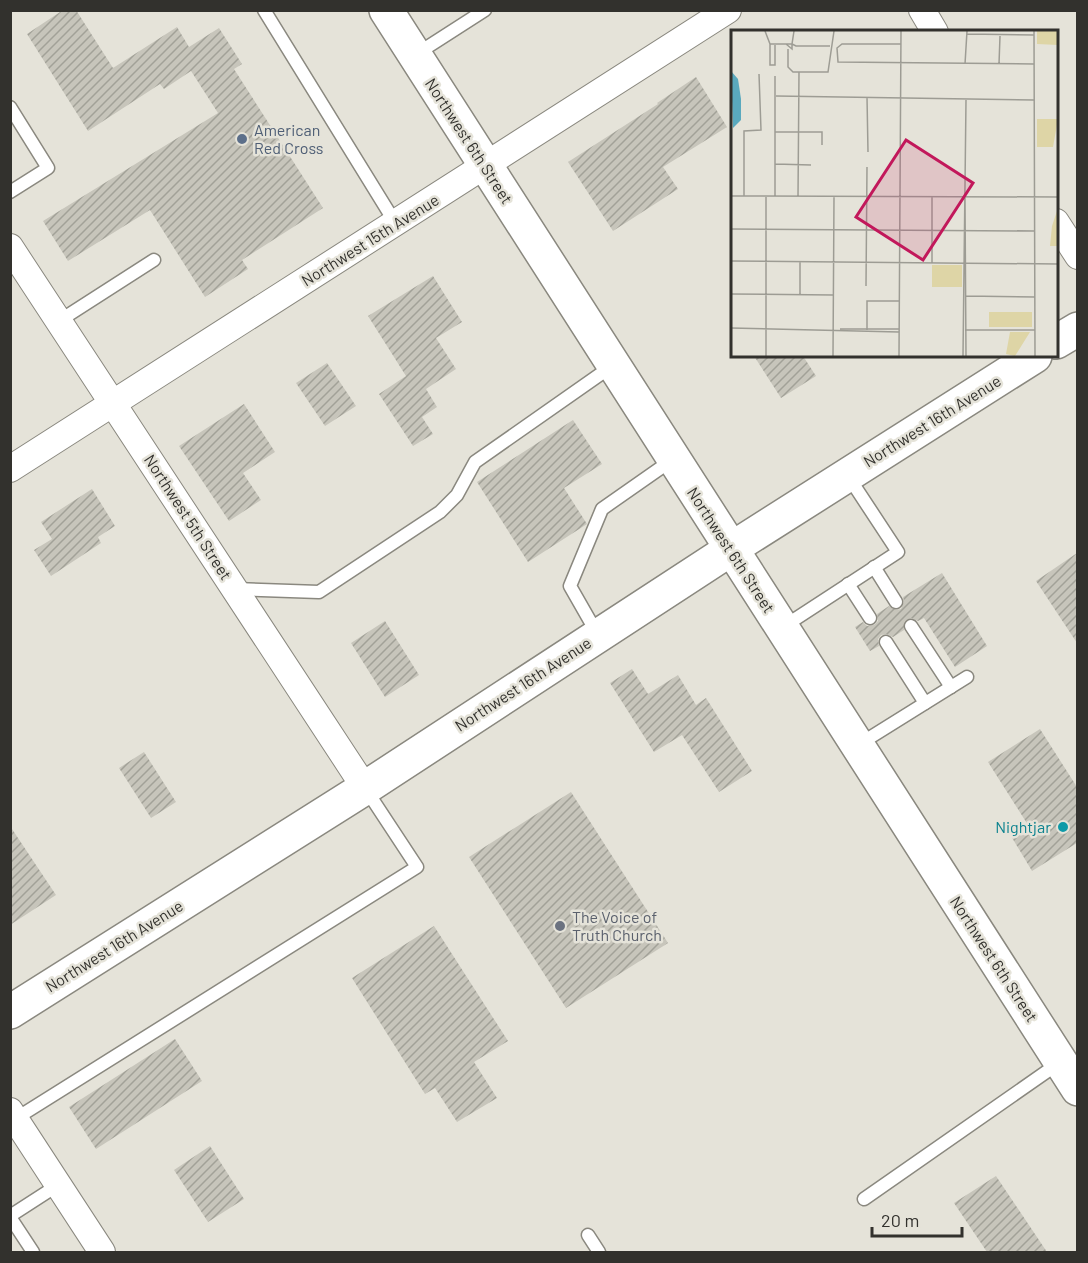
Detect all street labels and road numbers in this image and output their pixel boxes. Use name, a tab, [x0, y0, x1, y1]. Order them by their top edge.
street label: Northwest 6th Street	[422, 74, 517, 207]
street label: Northwest 15th Avenue	[297, 190, 442, 290]
street label: Northwest 16th Avenue	[859, 371, 1004, 471]
street label: Northwest 5th Street	[141, 450, 236, 583]
street label: Northwest 6th Street	[684, 483, 779, 616]
street label: Northwest 16th Avenue	[451, 632, 594, 735]
street label: Northwest 6th Street	[947, 892, 1042, 1025]
street label: Northwest 16th Avenue	[41, 896, 186, 996]

